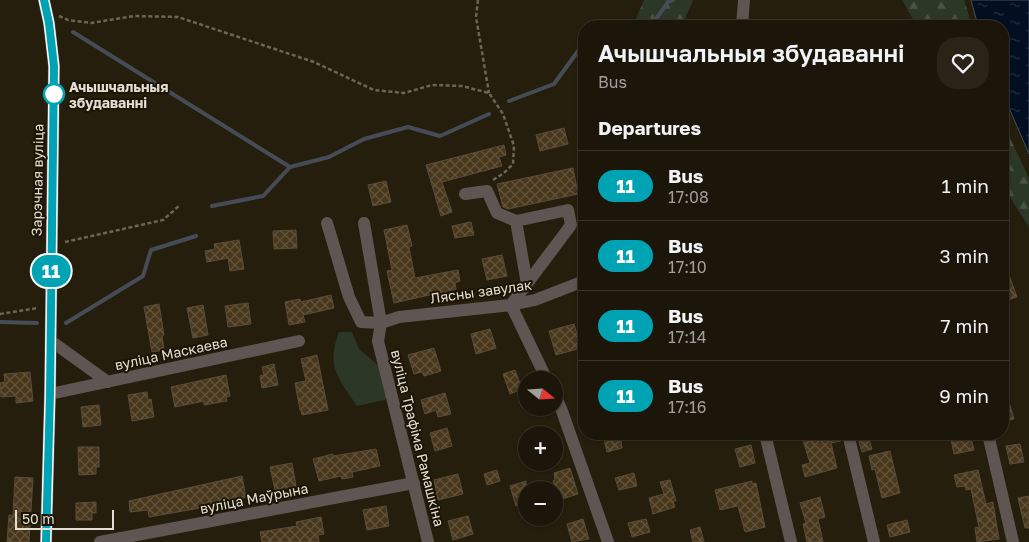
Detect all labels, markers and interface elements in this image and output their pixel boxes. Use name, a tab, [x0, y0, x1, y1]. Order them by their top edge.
button: heart	[937, 37, 989, 89]
text: Ачышчальныя збудаванні	[598, 38, 905, 67]
text: Bus	[598, 72, 627, 92]
place label: Ачышчальныя збудаванні	[69, 78, 168, 111]
marker: Ачышчальныя збудаванні	[43, 83, 65, 105]
text: Departures	[598, 116, 701, 139]
street label: Зарэчная вуліца	[28, 124, 46, 236]
text: Bus	[668, 164, 703, 187]
text: 1 min	[941, 174, 989, 197]
text: 11	[616, 175, 635, 197]
text: 17:08	[668, 187, 709, 207]
text: Bus	[668, 234, 703, 257]
text: 3 min	[940, 244, 989, 267]
text: 11	[616, 245, 635, 267]
line badge: 11	[28, 255, 74, 287]
text: 17:10	[668, 257, 707, 277]
text: 11	[42, 260, 60, 282]
street label: Лясны завулак	[429, 275, 533, 307]
text: Bus	[668, 304, 703, 327]
text: 7 min	[941, 314, 989, 337]
text: 11	[616, 315, 635, 337]
text: 17:14	[668, 327, 707, 347]
street label: вуліца Маскаева	[113, 333, 229, 373]
street label: вуліца Трафіма Рамашкіна	[388, 348, 448, 528]
north arrow	[518, 371, 562, 416]
map controls	[518, 371, 563, 526]
text: Bus	[668, 374, 703, 397]
text: 9 min	[939, 384, 989, 407]
text: 11	[616, 385, 635, 407]
text: 17:16	[668, 397, 706, 417]
button: +	[518, 426, 563, 471]
street label: вуліца Маўрына	[198, 479, 310, 517]
button: −	[518, 481, 563, 526]
scale bar	[15, 507, 114, 530]
text: 50 m	[22, 510, 55, 527]

